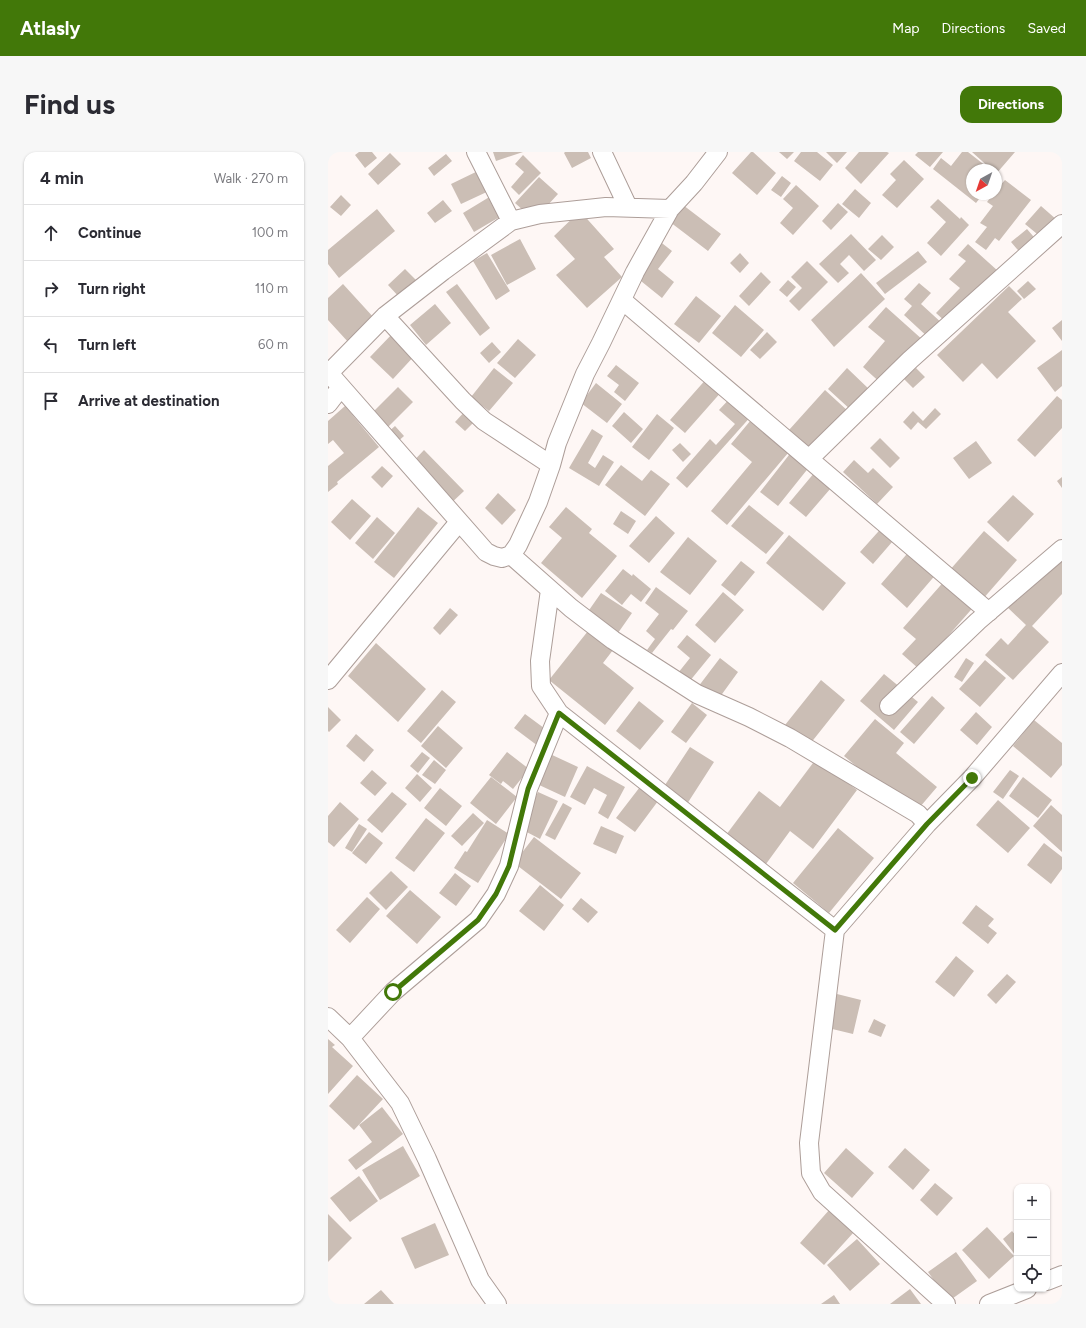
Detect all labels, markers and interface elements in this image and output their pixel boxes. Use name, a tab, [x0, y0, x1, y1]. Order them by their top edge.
text: Atlasly	[20, 17, 80, 40]
text: Map	[892, 20, 920, 37]
text: Directions	[942, 20, 1005, 37]
text: Saved	[1027, 20, 1066, 37]
button: Directions	[960, 86, 1062, 123]
text: Find us	[24, 87, 115, 121]
north arrow	[966, 164, 1002, 200]
text: 4 min	[40, 168, 84, 188]
text: Walk · 270 m	[214, 171, 288, 186]
icon: ahead	[40, 222, 62, 244]
text: Continue	[78, 224, 141, 242]
text: 100 m	[252, 225, 288, 240]
icon: right	[40, 278, 62, 300]
text: Turn right	[78, 280, 146, 298]
text: 110 m	[255, 281, 288, 296]
icon: left	[40, 334, 62, 356]
text: Turn left	[78, 336, 136, 354]
text: 60 m	[258, 337, 288, 352]
icon: arrive	[40, 390, 62, 412]
text: Arrive at destination	[78, 392, 219, 410]
route end	[963, 769, 981, 787]
route start	[384, 983, 402, 1001]
map controls	[1014, 1184, 1050, 1292]
button: +	[1014, 1184, 1050, 1220]
button: −	[1014, 1220, 1050, 1256]
button: locate	[1014, 1256, 1050, 1292]

